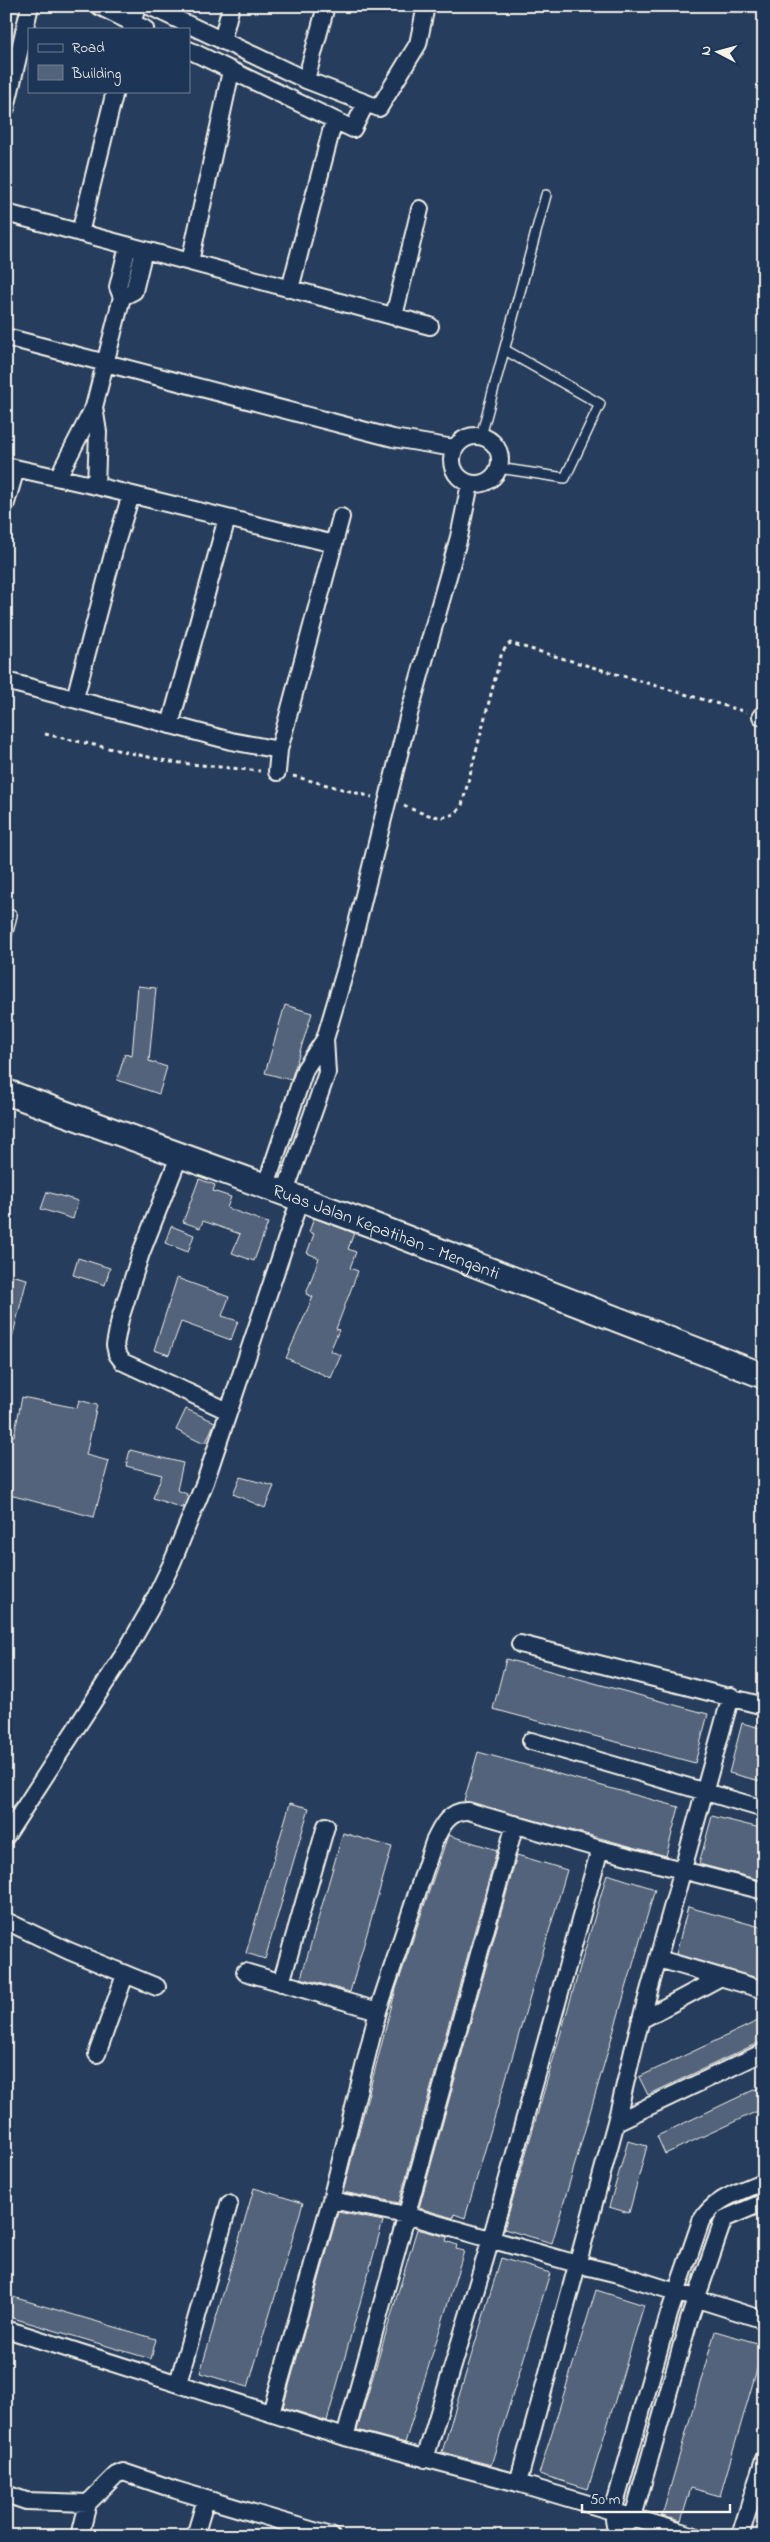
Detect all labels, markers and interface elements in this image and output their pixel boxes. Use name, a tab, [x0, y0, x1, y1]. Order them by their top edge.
legend	[28, 28, 190, 92]
north arrow	[692, 28, 742, 78]
text: Road	[72, 37, 105, 59]
text: N	[696, 45, 717, 57]
text: Building	[71, 63, 121, 86]
street label: Ruas Jalan Kepatihan - Menganti	[268, 1179, 503, 1288]
scale bar	[582, 2482, 730, 2514]
text: 50 m	[590, 2489, 621, 2511]

